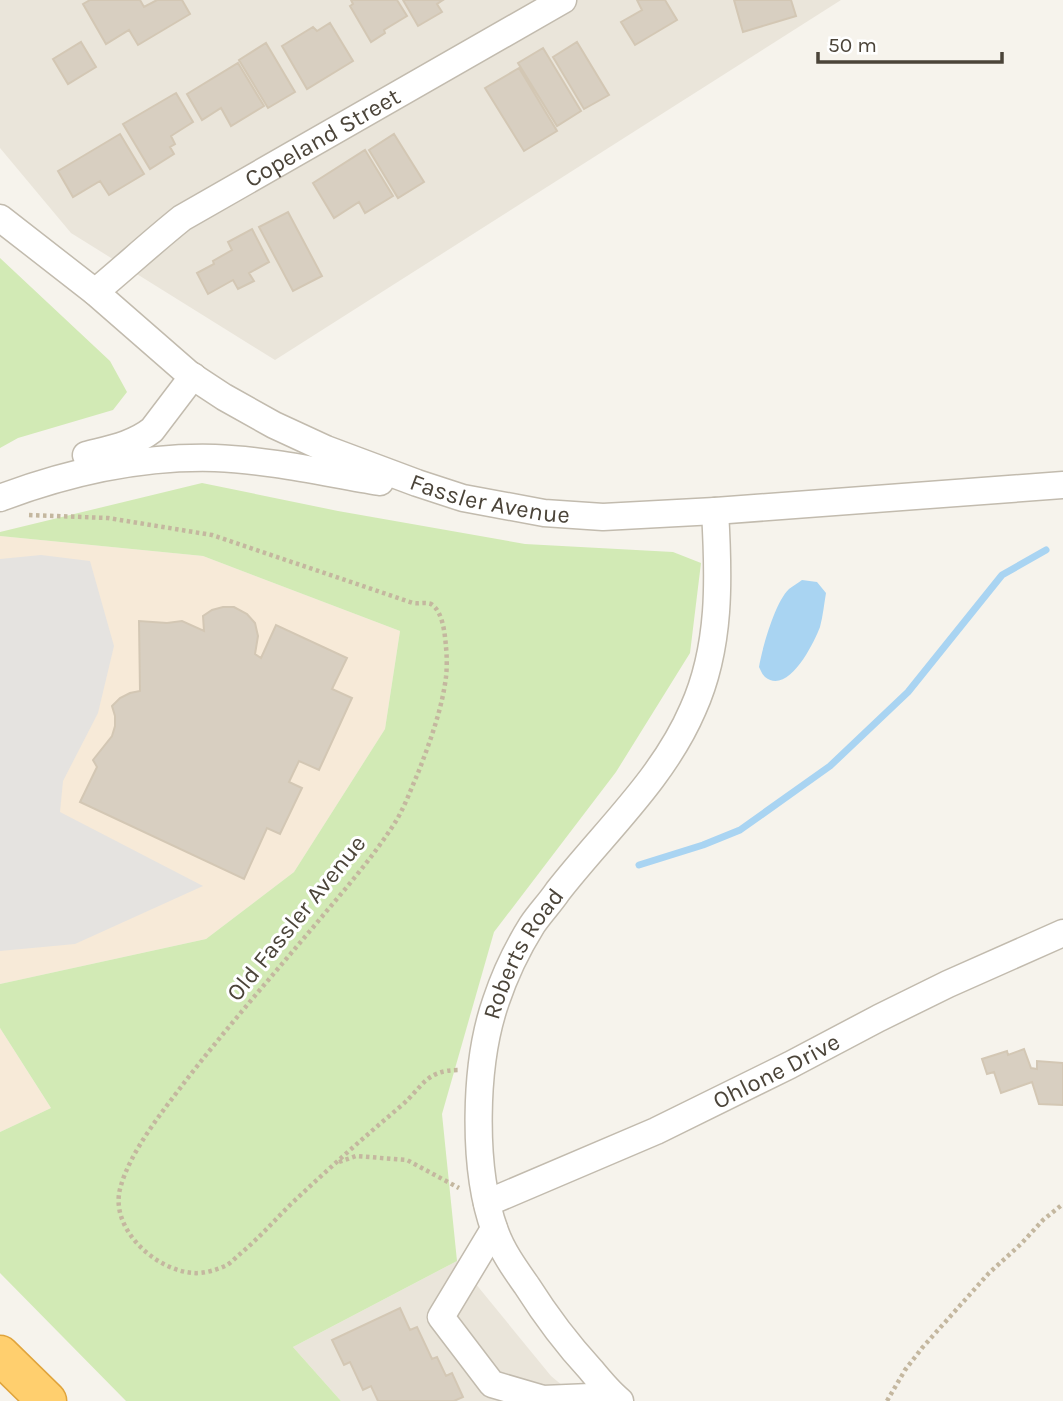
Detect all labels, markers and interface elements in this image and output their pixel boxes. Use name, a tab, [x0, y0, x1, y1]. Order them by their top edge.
scale bar	[818, 21, 1002, 65]
text: 50 m	[828, 33, 877, 57]
street label: Copeland Street	[240, 82, 405, 193]
street label: Fassler Avenue	[406, 468, 571, 529]
street label: Old Fassler Avenue	[221, 830, 371, 1006]
street label: Roberts Road	[477, 883, 569, 1023]
street label: Ohlone Drive	[708, 1027, 844, 1115]

